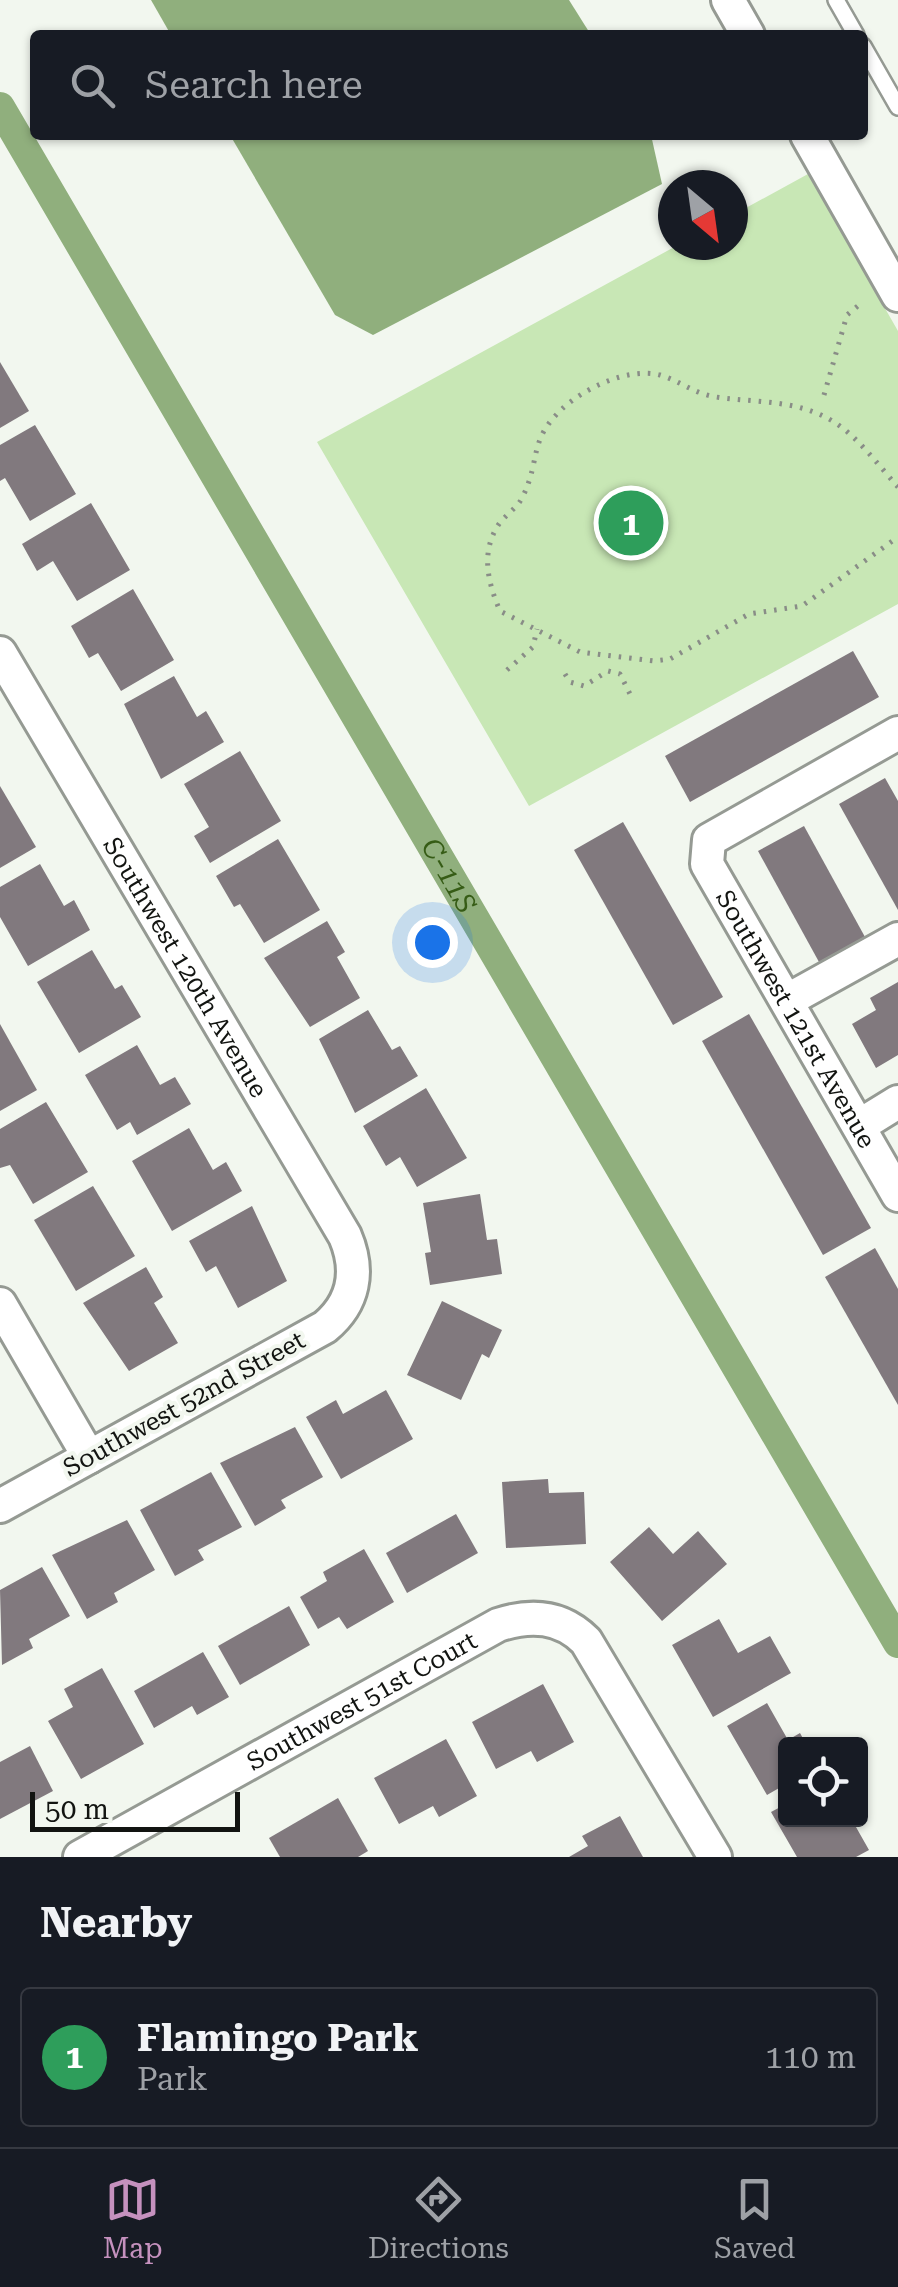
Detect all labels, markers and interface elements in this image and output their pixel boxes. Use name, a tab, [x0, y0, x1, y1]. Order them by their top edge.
search box	[30, 30, 868, 140]
icon: search	[65, 58, 120, 113]
text: Search here	[145, 63, 363, 107]
north arrow	[658, 170, 748, 260]
pin: 1	[598, 486, 664, 560]
street label: Southwest 120th Avenue	[98, 832, 274, 1102]
water label: C-11S	[415, 832, 484, 918]
street label: Southwest 121st Avenue	[711, 885, 882, 1153]
your location	[407, 917, 458, 968]
street label: Southwest 52nd Street	[58, 1325, 310, 1483]
street label: Southwest 51st Court	[242, 1625, 481, 1776]
map controls	[778, 1737, 868, 1827]
button: locate	[778, 1737, 868, 1827]
scale bar	[30, 1787, 240, 1832]
text: 50 m	[45, 1793, 109, 1826]
text: Nearby	[40, 1898, 192, 1947]
text: Flamingo Park	[137, 2016, 419, 2060]
text: 1	[66, 2038, 83, 2076]
text: 110 m	[765, 2038, 856, 2076]
text: Park	[137, 2060, 208, 2098]
tab: Map	[103, 2172, 163, 2265]
tab: Directions	[368, 2172, 509, 2265]
tab: Saved	[714, 2172, 795, 2265]

